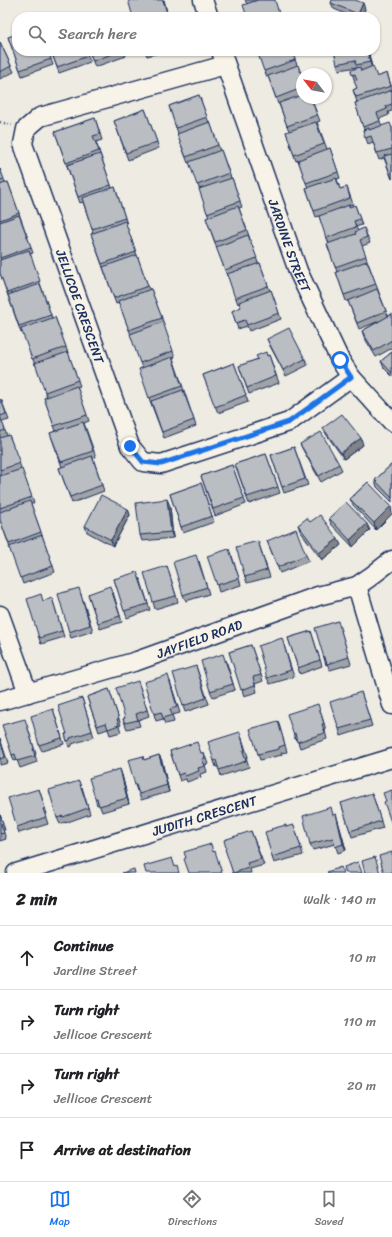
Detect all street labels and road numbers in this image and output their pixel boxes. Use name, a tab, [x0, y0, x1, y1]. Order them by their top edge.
street label: JARDINE STREET	[262, 195, 318, 297]
street label: JELLICOE CRESCENT	[49, 245, 112, 367]
street label: JAYFIELD ROAD	[152, 613, 246, 665]
street label: JUDITH CRESCENT	[148, 788, 260, 843]

